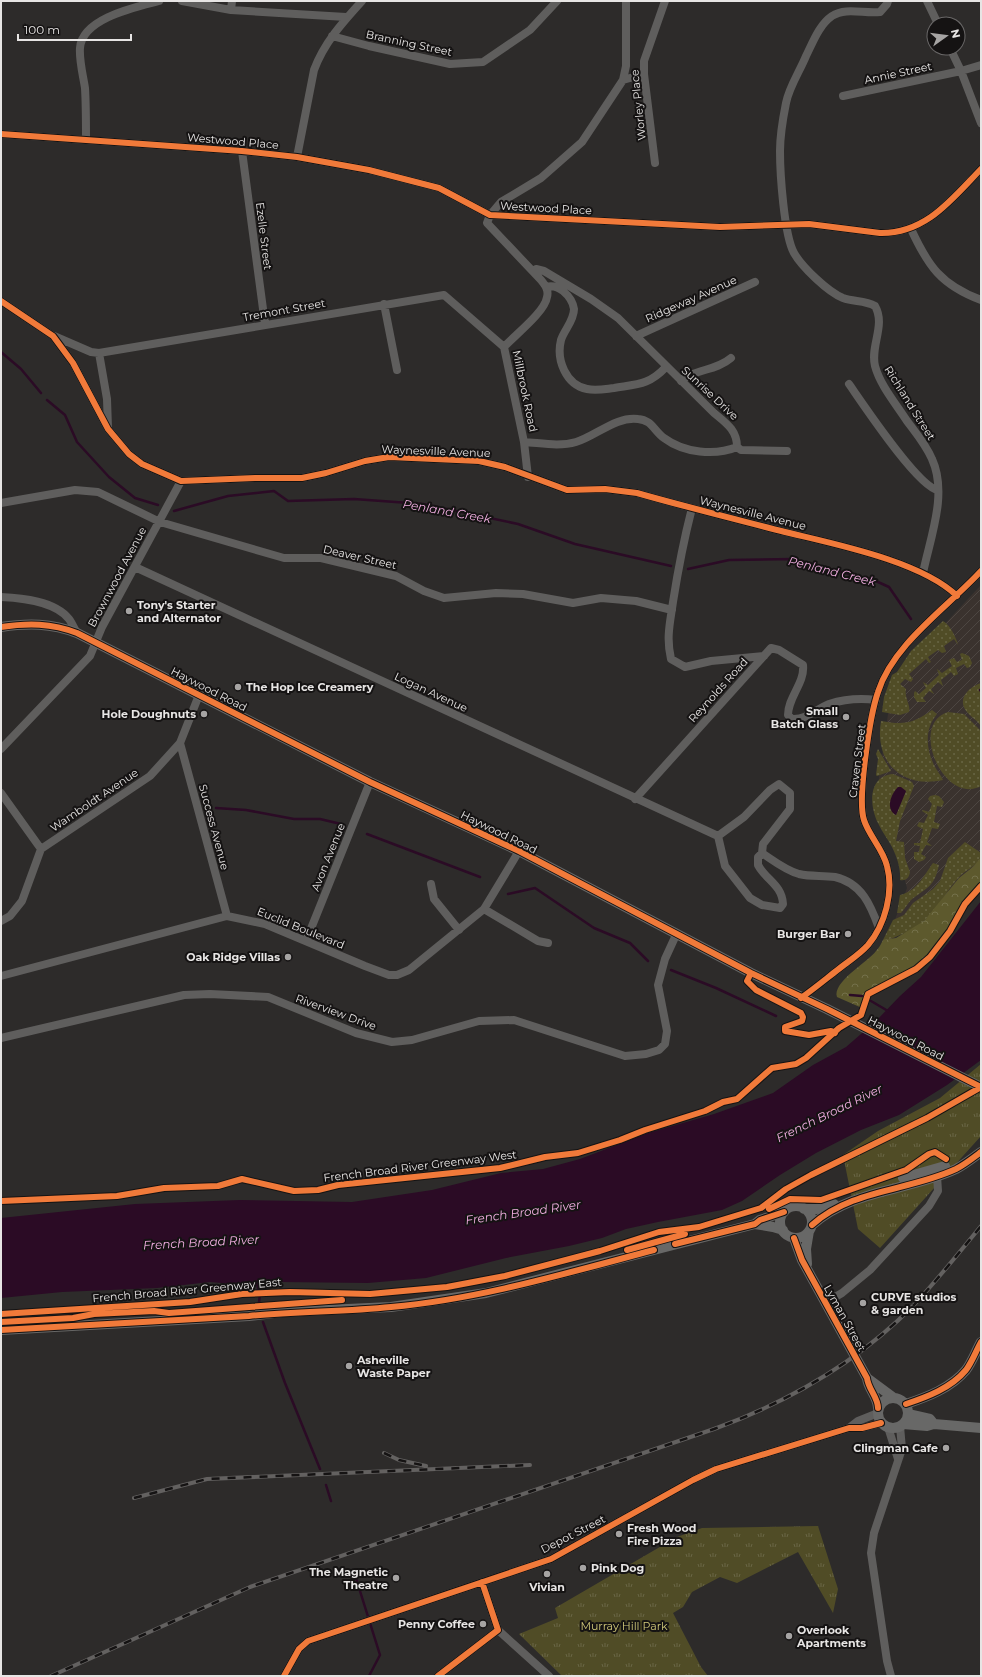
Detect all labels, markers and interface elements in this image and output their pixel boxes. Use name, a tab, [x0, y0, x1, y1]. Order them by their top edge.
scale bar	[18, 16, 131, 42]
north arrow	[926, 16, 966, 56]
text: 100 m	[24, 22, 60, 37]
street label: Branning Street	[365, 27, 454, 59]
text: N	[948, 28, 964, 40]
street label: Annie Street	[863, 59, 933, 87]
street label: Worley Place	[627, 68, 649, 141]
street label: Westwood Place	[187, 130, 280, 152]
street label: Westwood Place	[500, 199, 593, 217]
street label: Ezelle Street	[253, 201, 275, 271]
street label: Ridgeway Avenue	[643, 272, 739, 325]
street label: Tremont Street	[242, 296, 327, 324]
street label: Millbrook Road	[510, 349, 540, 433]
street label: Sunrise Drive	[679, 363, 742, 423]
street label: Richland Street	[882, 363, 939, 443]
street label: Waynesville Avenue	[381, 442, 491, 460]
street label: Waynesville Avenue	[698, 493, 808, 533]
water label: Penland Creek	[402, 496, 493, 526]
street label: Brownwood Avenue	[85, 524, 150, 629]
street label: Deaver Street	[322, 542, 399, 572]
water label: Penland Creek	[787, 553, 878, 589]
place label: Tony's Starter and Alternator	[137, 598, 221, 625]
marker: Tony's Starter and Alternator	[124, 606, 134, 616]
street label: Reynolds Road	[685, 655, 751, 725]
street label: Haywood Road	[169, 664, 249, 714]
street label: Logan Avenue	[392, 669, 470, 715]
place label: The Hop Ice Creamery	[246, 680, 374, 694]
marker: The Hop Ice Creamery	[233, 682, 243, 692]
place label: Small Batch Glass	[771, 704, 838, 731]
place label: Hole Doughnuts	[102, 707, 196, 721]
marker: Hole Doughnuts	[199, 709, 209, 719]
marker: Small Batch Glass	[841, 712, 851, 722]
street label: Craven Street	[846, 723, 869, 799]
street label: Wamboldt Avenue	[47, 765, 141, 835]
street label: Success Avenue	[196, 783, 232, 872]
street label: Haywood Road	[458, 807, 540, 857]
street label: Avon Avenue	[308, 821, 348, 893]
street label: Euclid Boulevard	[255, 904, 347, 952]
place label: Burger Bar	[777, 927, 840, 941]
marker: Burger Bar	[843, 929, 853, 939]
place label: Oak Ridge Villas	[186, 950, 280, 964]
marker: Oak Ridge Villas	[283, 952, 293, 962]
street label: Riverview Drive	[294, 991, 379, 1033]
street label: Haywood Road	[866, 1013, 946, 1063]
water label: French Broad River	[773, 1081, 885, 1145]
street label: French Broad River Greenway West	[323, 1147, 518, 1185]
water label: French Broad River	[464, 1196, 582, 1228]
water label: French Broad River	[143, 1231, 260, 1253]
street label: French Broad River Greenway East	[92, 1275, 283, 1305]
street label: Lyman Street	[821, 1282, 869, 1354]
place label: CURVE studios & garden	[871, 1290, 957, 1317]
marker: CURVE studios & garden	[858, 1298, 868, 1308]
place label: Asheville Waste Paper	[356, 1353, 431, 1380]
marker: Asheville Waste Paper	[344, 1361, 354, 1371]
place label: Clingman Cafe	[853, 1441, 938, 1455]
marker: Clingman Cafe	[941, 1443, 951, 1453]
street label: Depot Street	[538, 1511, 608, 1556]
place label: Fresh Wood Fire Pizza	[627, 1521, 696, 1548]
marker: Fresh Wood Fire Pizza	[614, 1529, 624, 1539]
place label: Pink Dog	[591, 1561, 644, 1575]
marker: Pink Dog	[578, 1563, 588, 1573]
place label: The Magnetic Theatre	[309, 1565, 388, 1592]
marker: Vivian	[542, 1569, 552, 1579]
marker: The Magnetic Theatre	[391, 1573, 401, 1583]
place label: Vivian	[528, 1580, 565, 1594]
place label: Penny Coffee	[398, 1617, 475, 1631]
marker: Penny Coffee	[478, 1619, 488, 1629]
park label: Murray Hill Park	[580, 1619, 668, 1633]
place label: Overlook Apartments	[796, 1623, 866, 1650]
marker: Overlook Apartments	[784, 1631, 794, 1641]

